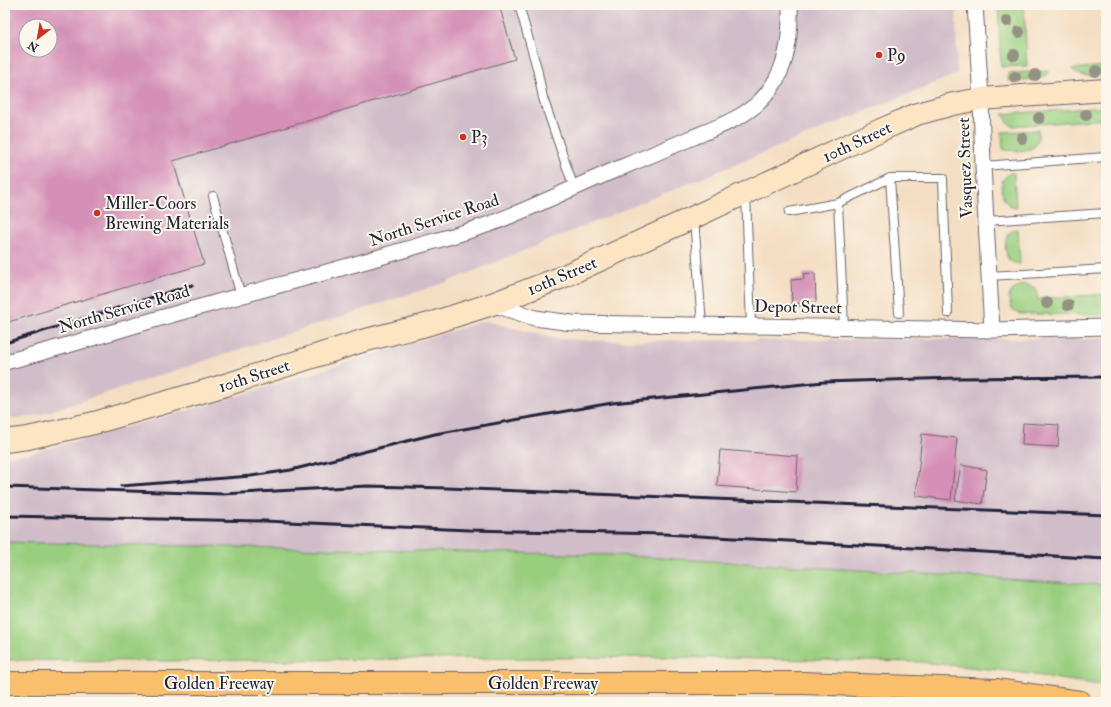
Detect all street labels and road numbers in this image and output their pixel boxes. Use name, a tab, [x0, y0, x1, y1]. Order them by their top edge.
street label: 10th Street	[819, 117, 895, 167]
street label: Vasquez Street	[953, 117, 977, 219]
street label: North Service Road	[366, 189, 502, 251]
street label: 10th Street	[524, 252, 600, 300]
street label: North Service Road	[56, 280, 193, 338]
street label: Depot Street	[754, 296, 843, 319]
street label: 10th Street	[216, 354, 293, 397]
street label: Golden Freeway	[164, 673, 274, 695]
street label: Golden Freeway	[488, 673, 598, 695]

